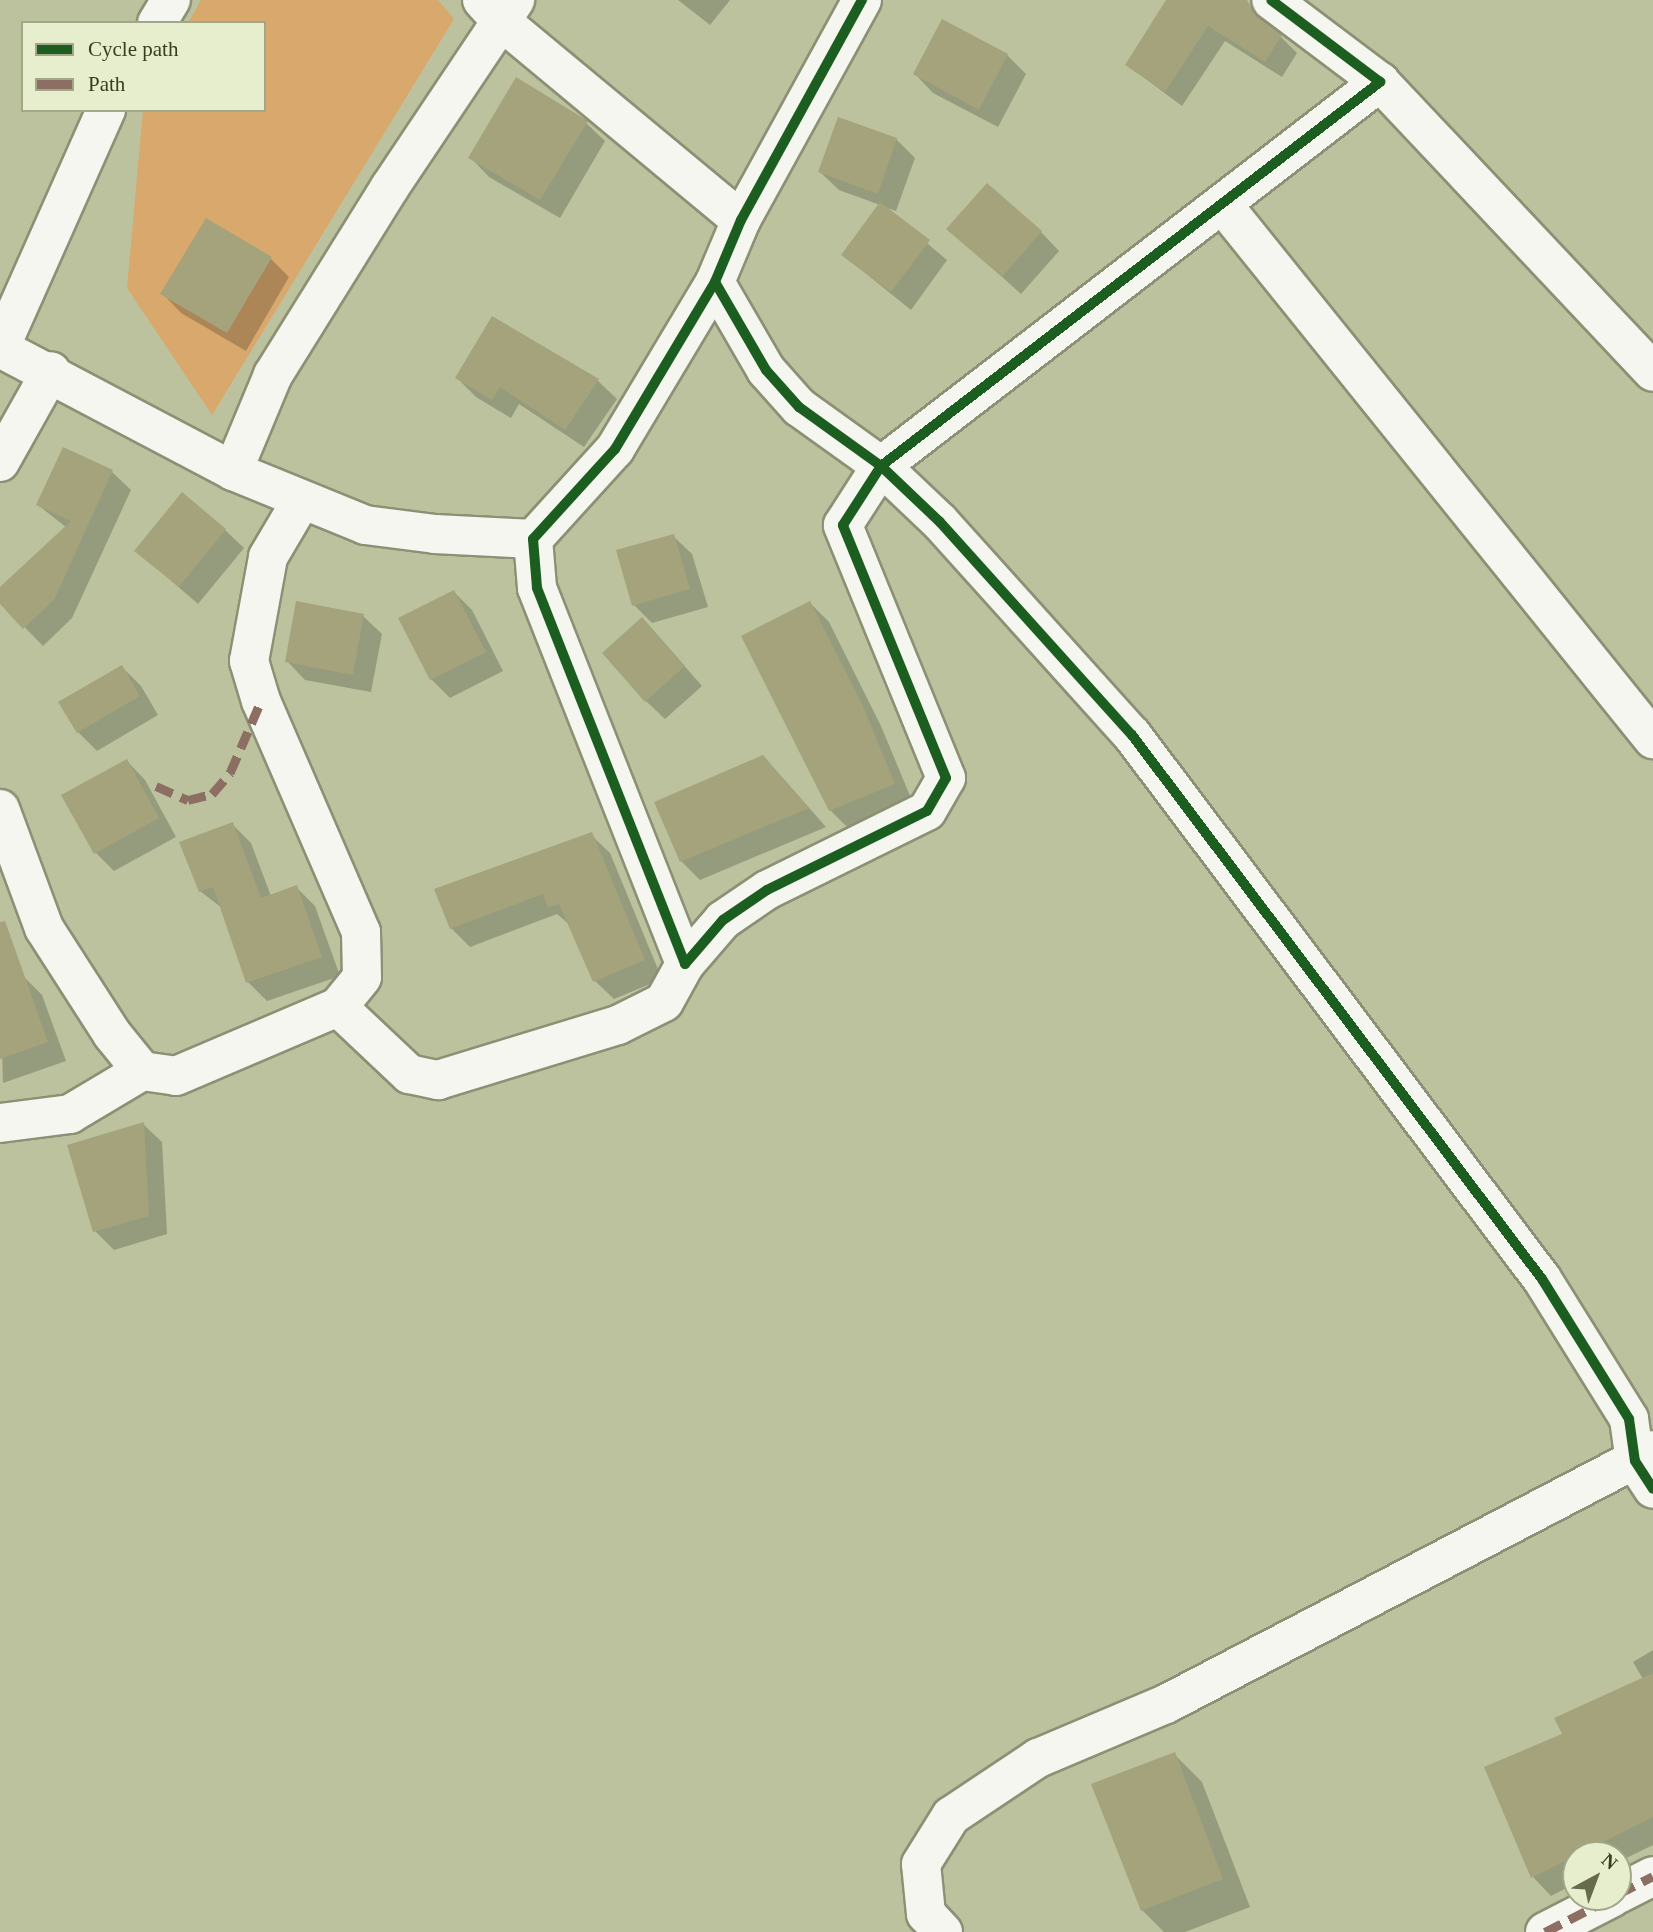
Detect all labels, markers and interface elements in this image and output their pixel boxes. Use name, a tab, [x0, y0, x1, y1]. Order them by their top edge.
legend	[21, 21, 266, 112]
text: Cycle path	[88, 37, 178, 61]
text: Path	[88, 72, 125, 96]
north arrow	[1562, 1841, 1632, 1911]
text: N	[1598, 1849, 1622, 1874]

